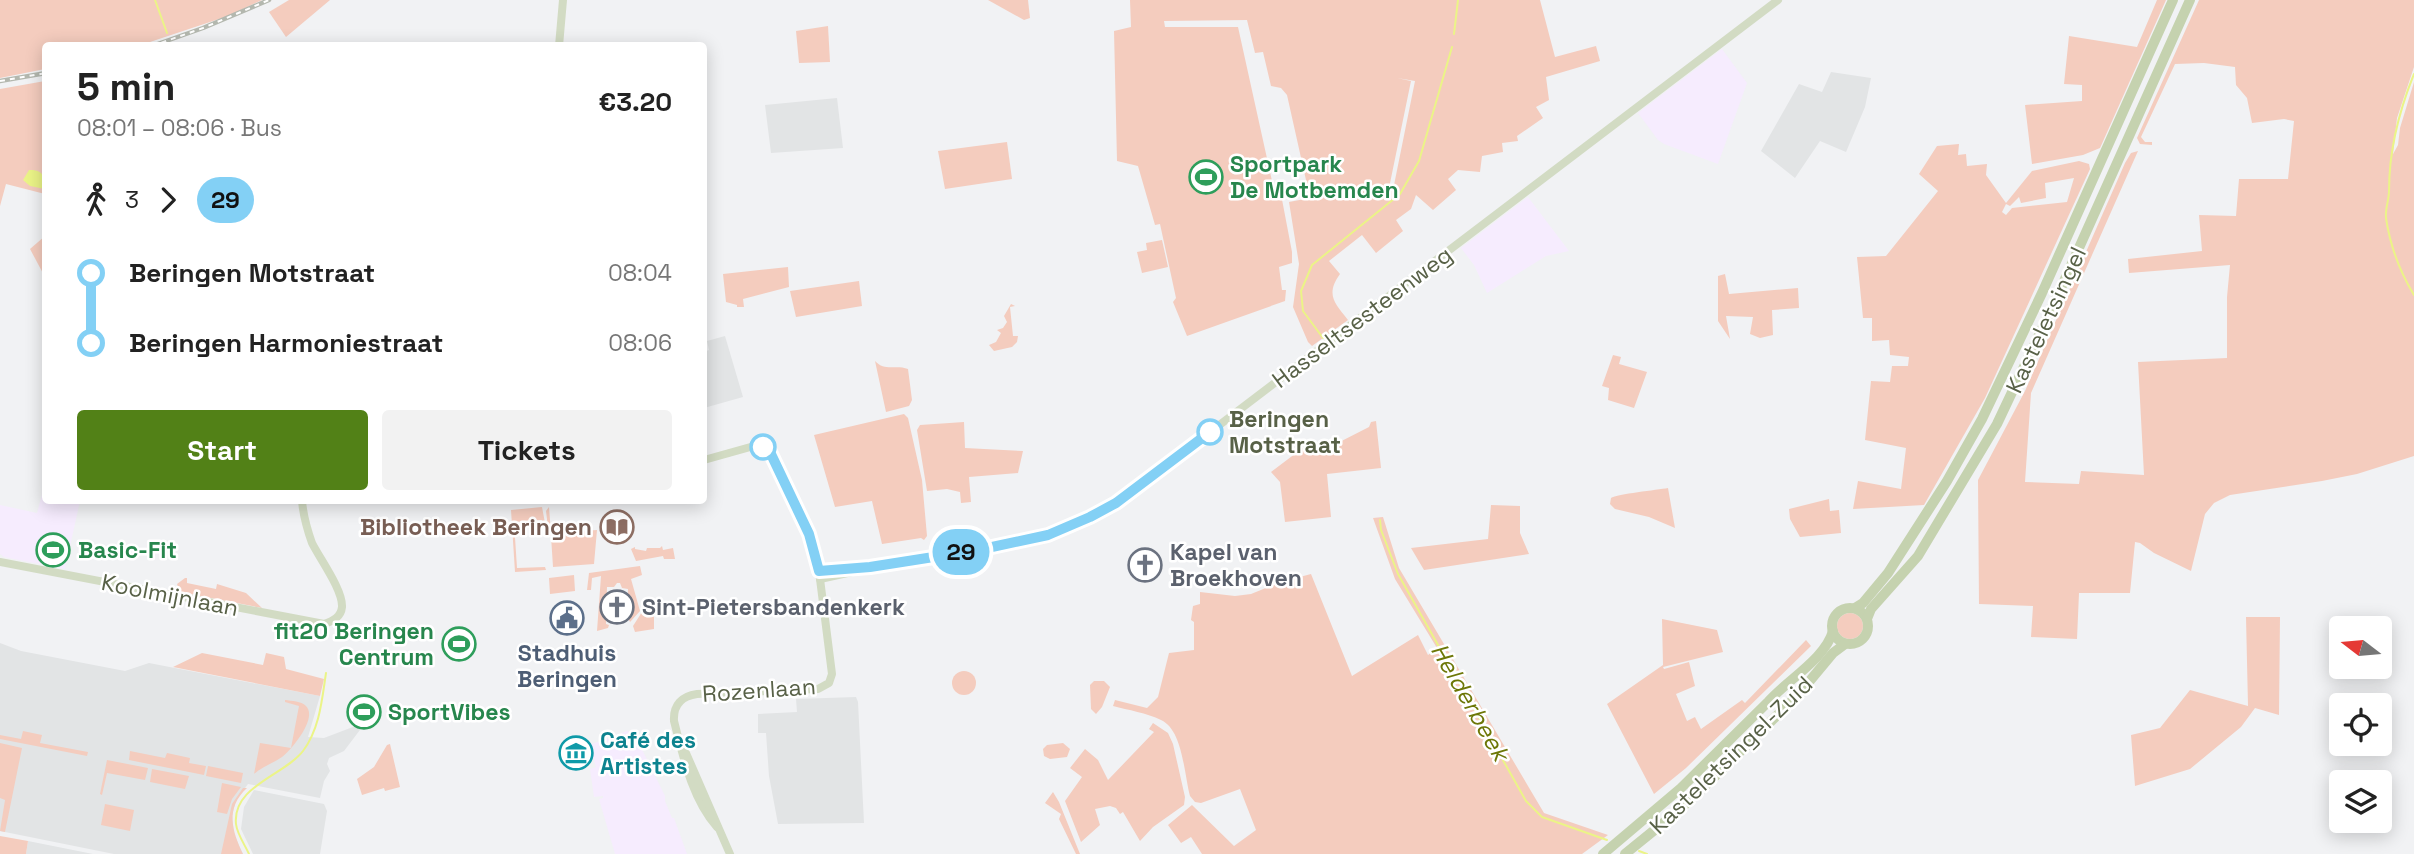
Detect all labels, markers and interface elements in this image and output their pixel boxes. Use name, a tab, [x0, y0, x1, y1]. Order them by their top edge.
text: 5 min	[77, 63, 175, 111]
text: €3.20	[599, 85, 672, 119]
text: 08:01 – 08:06 · Bus	[77, 113, 282, 143]
place label: Sportpark De Motbemden	[1230, 149, 1399, 205]
sports icon: Sportpark De Motbemden	[1187, 158, 1225, 196]
icon: walk	[77, 181, 115, 219]
icon: forward	[149, 181, 187, 219]
text: 29	[211, 184, 240, 215]
text: 3	[125, 185, 139, 215]
street label: Hasseltsesteenweg	[1266, 239, 1458, 395]
street label: Kasteletsingel	[1999, 242, 2093, 398]
text: Beringen Motstraat	[129, 256, 375, 290]
text: 08:04	[608, 258, 672, 288]
text: Beringen Harmoniestraat	[129, 326, 443, 360]
text: 08:06	[608, 328, 672, 358]
place label: Beringen Motstraat	[1229, 404, 1341, 460]
button: Start	[77, 410, 368, 490]
button: Tickets	[382, 410, 672, 490]
marker: Beringen Motstraat	[1197, 419, 1223, 445]
unlabelled marker	[750, 434, 776, 460]
library icon: Bibliotheek Beringen	[598, 508, 636, 546]
place label: Bibliotheek Beringen	[360, 512, 592, 542]
line badge: 29	[930, 529, 992, 575]
sports icon: Basic-Fit	[34, 531, 72, 569]
place label: Basic-Fit	[78, 535, 177, 565]
text: 29	[947, 536, 976, 567]
place label: Kapel van Broekhoven	[1170, 537, 1302, 593]
church icon: Kapel van Broekhoven	[1126, 546, 1164, 584]
street label: Koolmijnlaan	[99, 567, 241, 623]
church icon: Sint-Pietersbandenkerk	[598, 588, 636, 626]
place label: Sint-Pietersbandenkerk	[642, 592, 905, 622]
public building icon: Stadhuis Beringen	[548, 599, 586, 637]
place label: fit20 Beringen Centrum	[274, 616, 434, 672]
north arrow	[2329, 616, 2392, 679]
map controls	[2329, 616, 2392, 833]
sports icon: fit20 Beringen Centrum	[440, 625, 478, 663]
water label: Helderbeek	[1424, 637, 1518, 769]
place label: Stadhuis Beringen	[517, 638, 617, 694]
street label: Kasteletsingel-Zuid	[1643, 669, 1819, 841]
street label: Rozenlaan	[701, 671, 817, 709]
sports icon: SportVibes	[345, 693, 383, 731]
button: locate	[2329, 693, 2392, 756]
place label: SportVibes	[388, 697, 511, 727]
place label: Café des Artistes	[600, 725, 696, 781]
museum icon: Café des Artistes	[557, 734, 595, 772]
button: layers	[2329, 770, 2392, 833]

